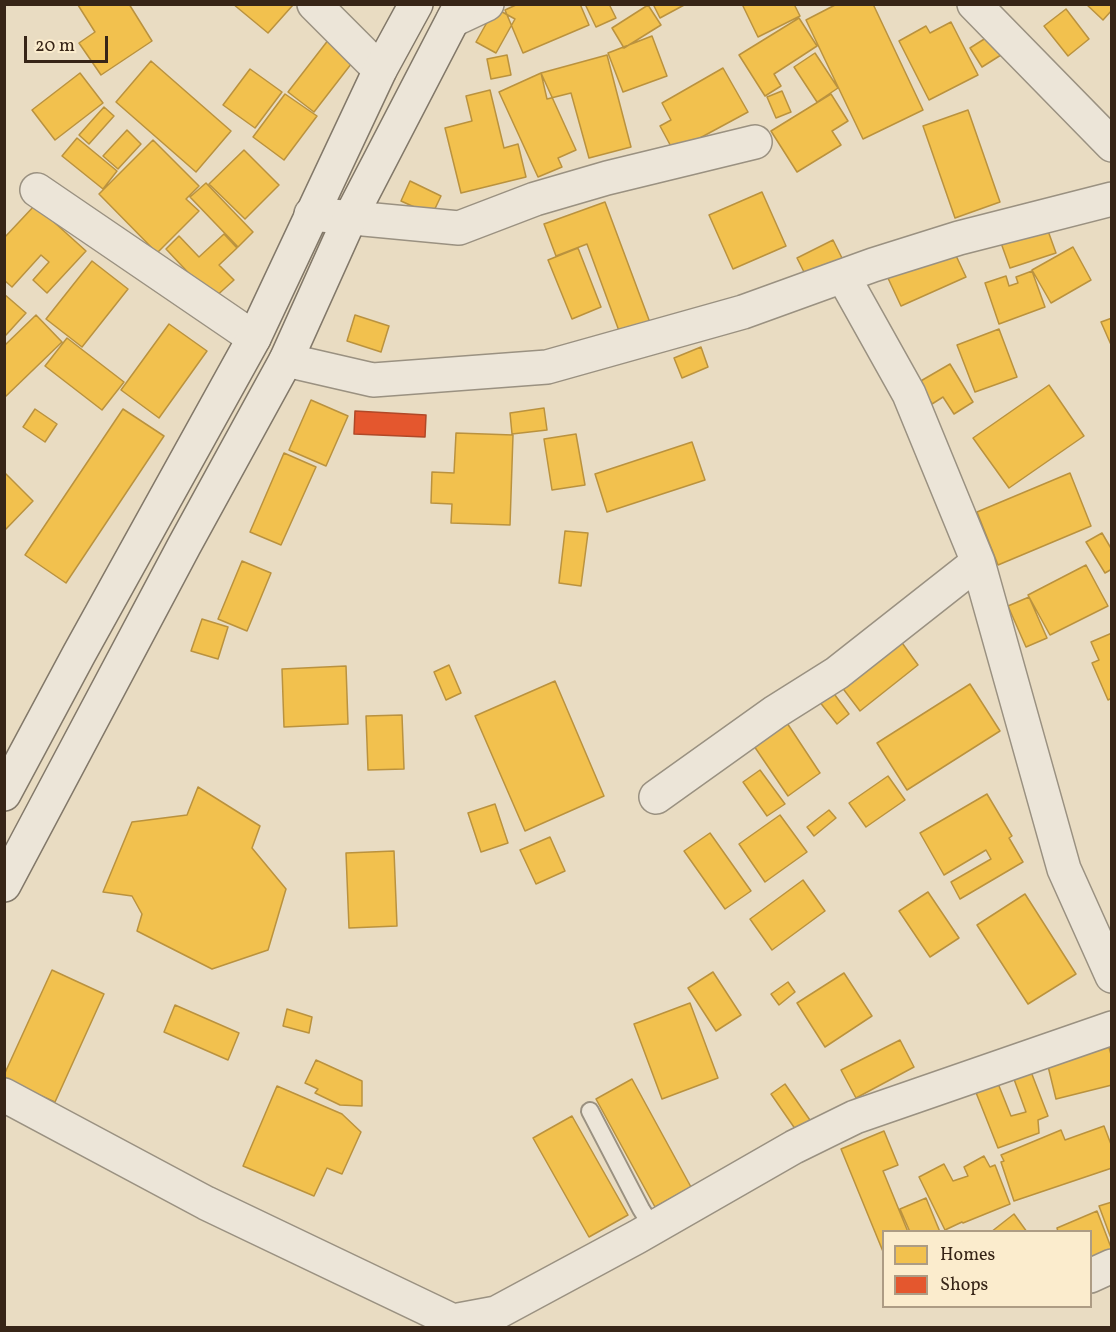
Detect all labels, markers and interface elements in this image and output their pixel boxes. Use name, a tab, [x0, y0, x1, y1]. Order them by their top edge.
scale bar	[27, 24, 111, 62]
text: 20 m	[35, 34, 75, 59]
legend	[882, 1230, 1092, 1308]
text: Homes	[940, 1243, 995, 1268]
text: Shops	[940, 1273, 988, 1298]

